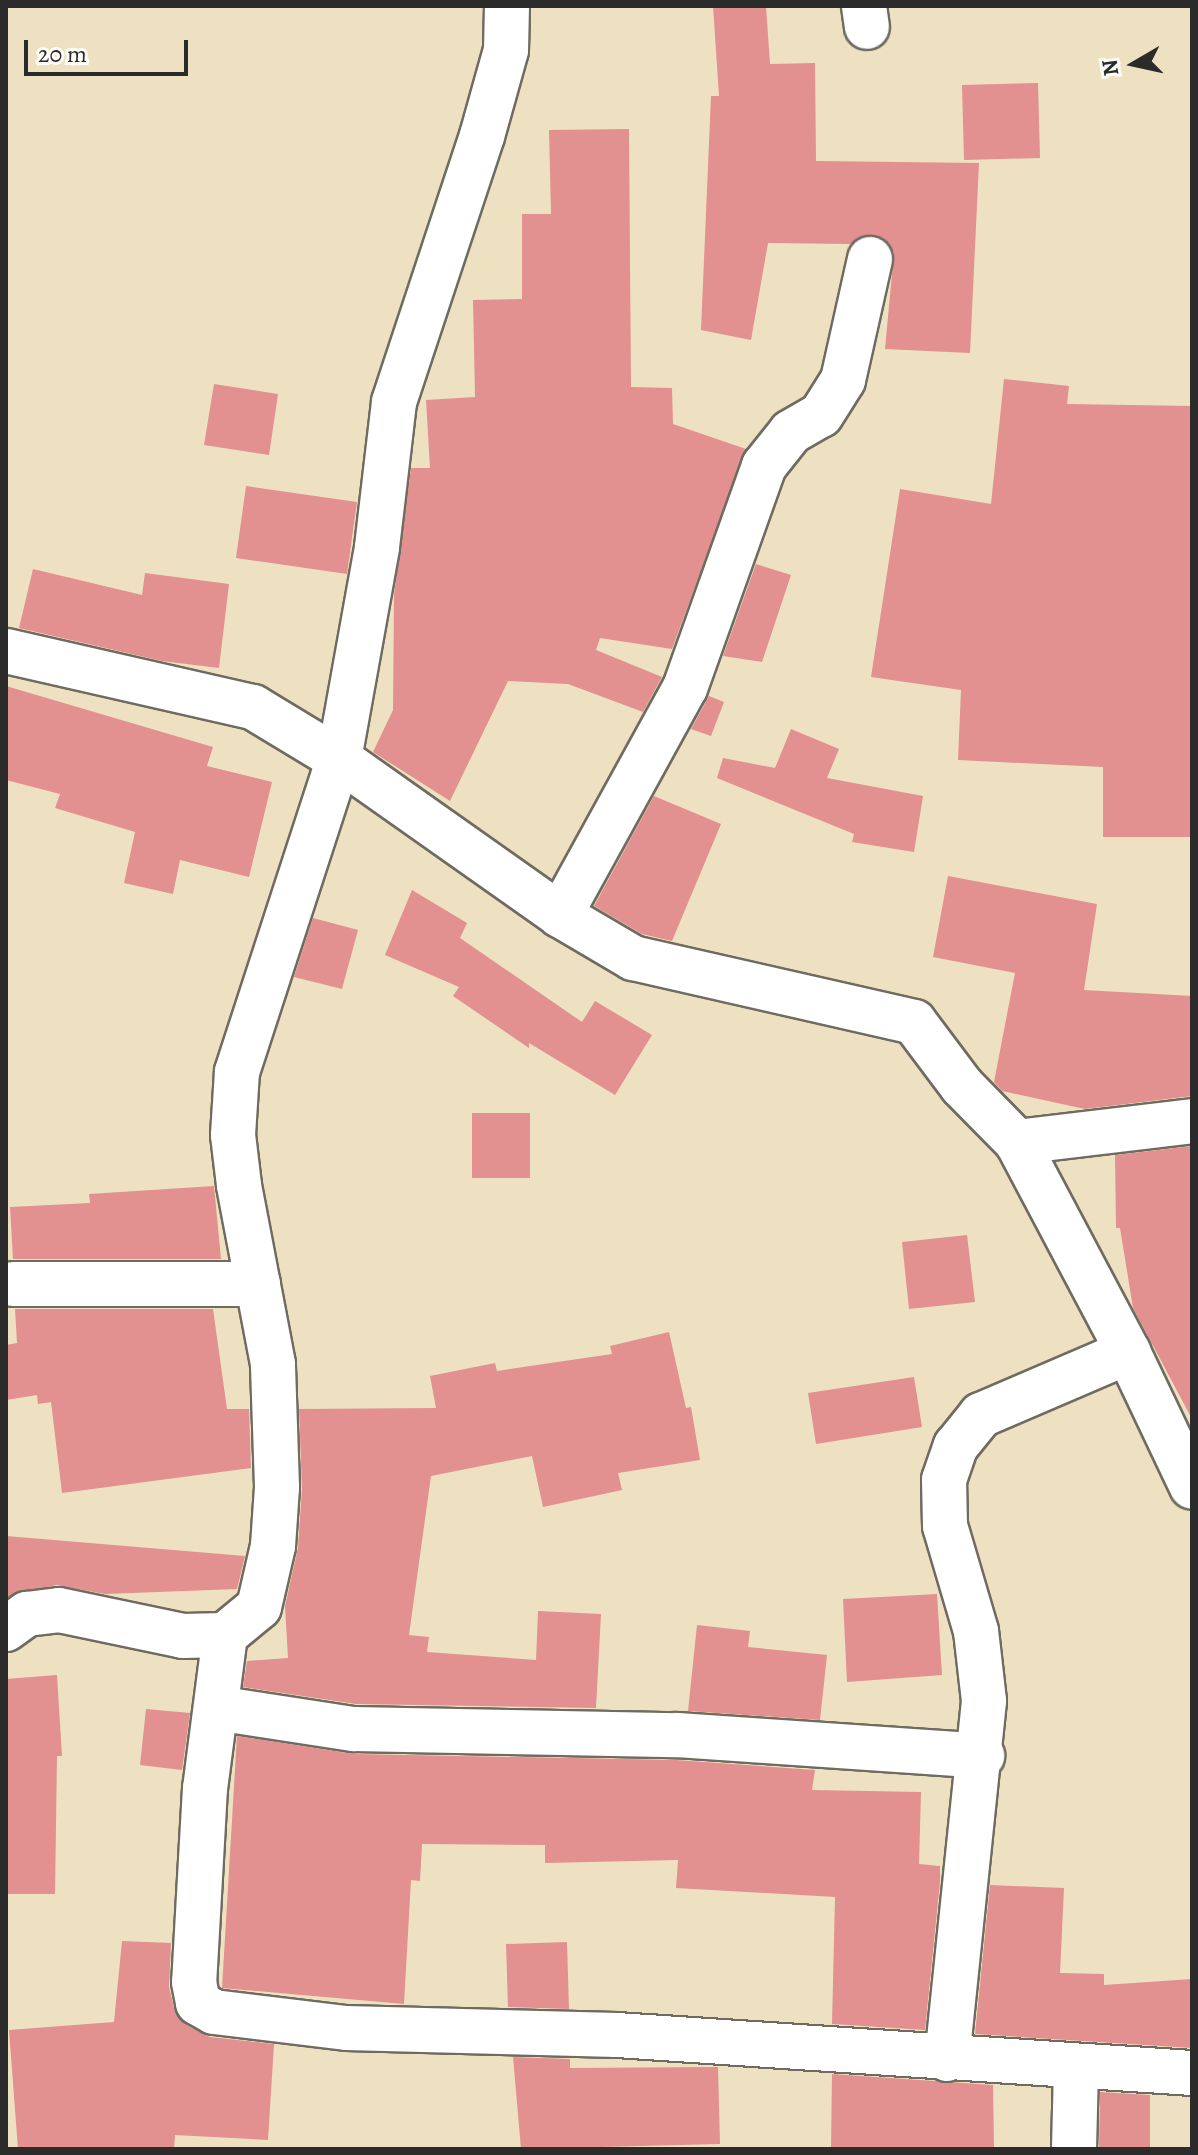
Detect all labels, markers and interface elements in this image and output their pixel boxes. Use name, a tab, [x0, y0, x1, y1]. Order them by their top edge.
scale bar	[28, 24, 192, 74]
north arrow	[1094, 24, 1174, 104]
text: 20 m	[38, 38, 87, 70]
text: N	[1094, 57, 1126, 78]

